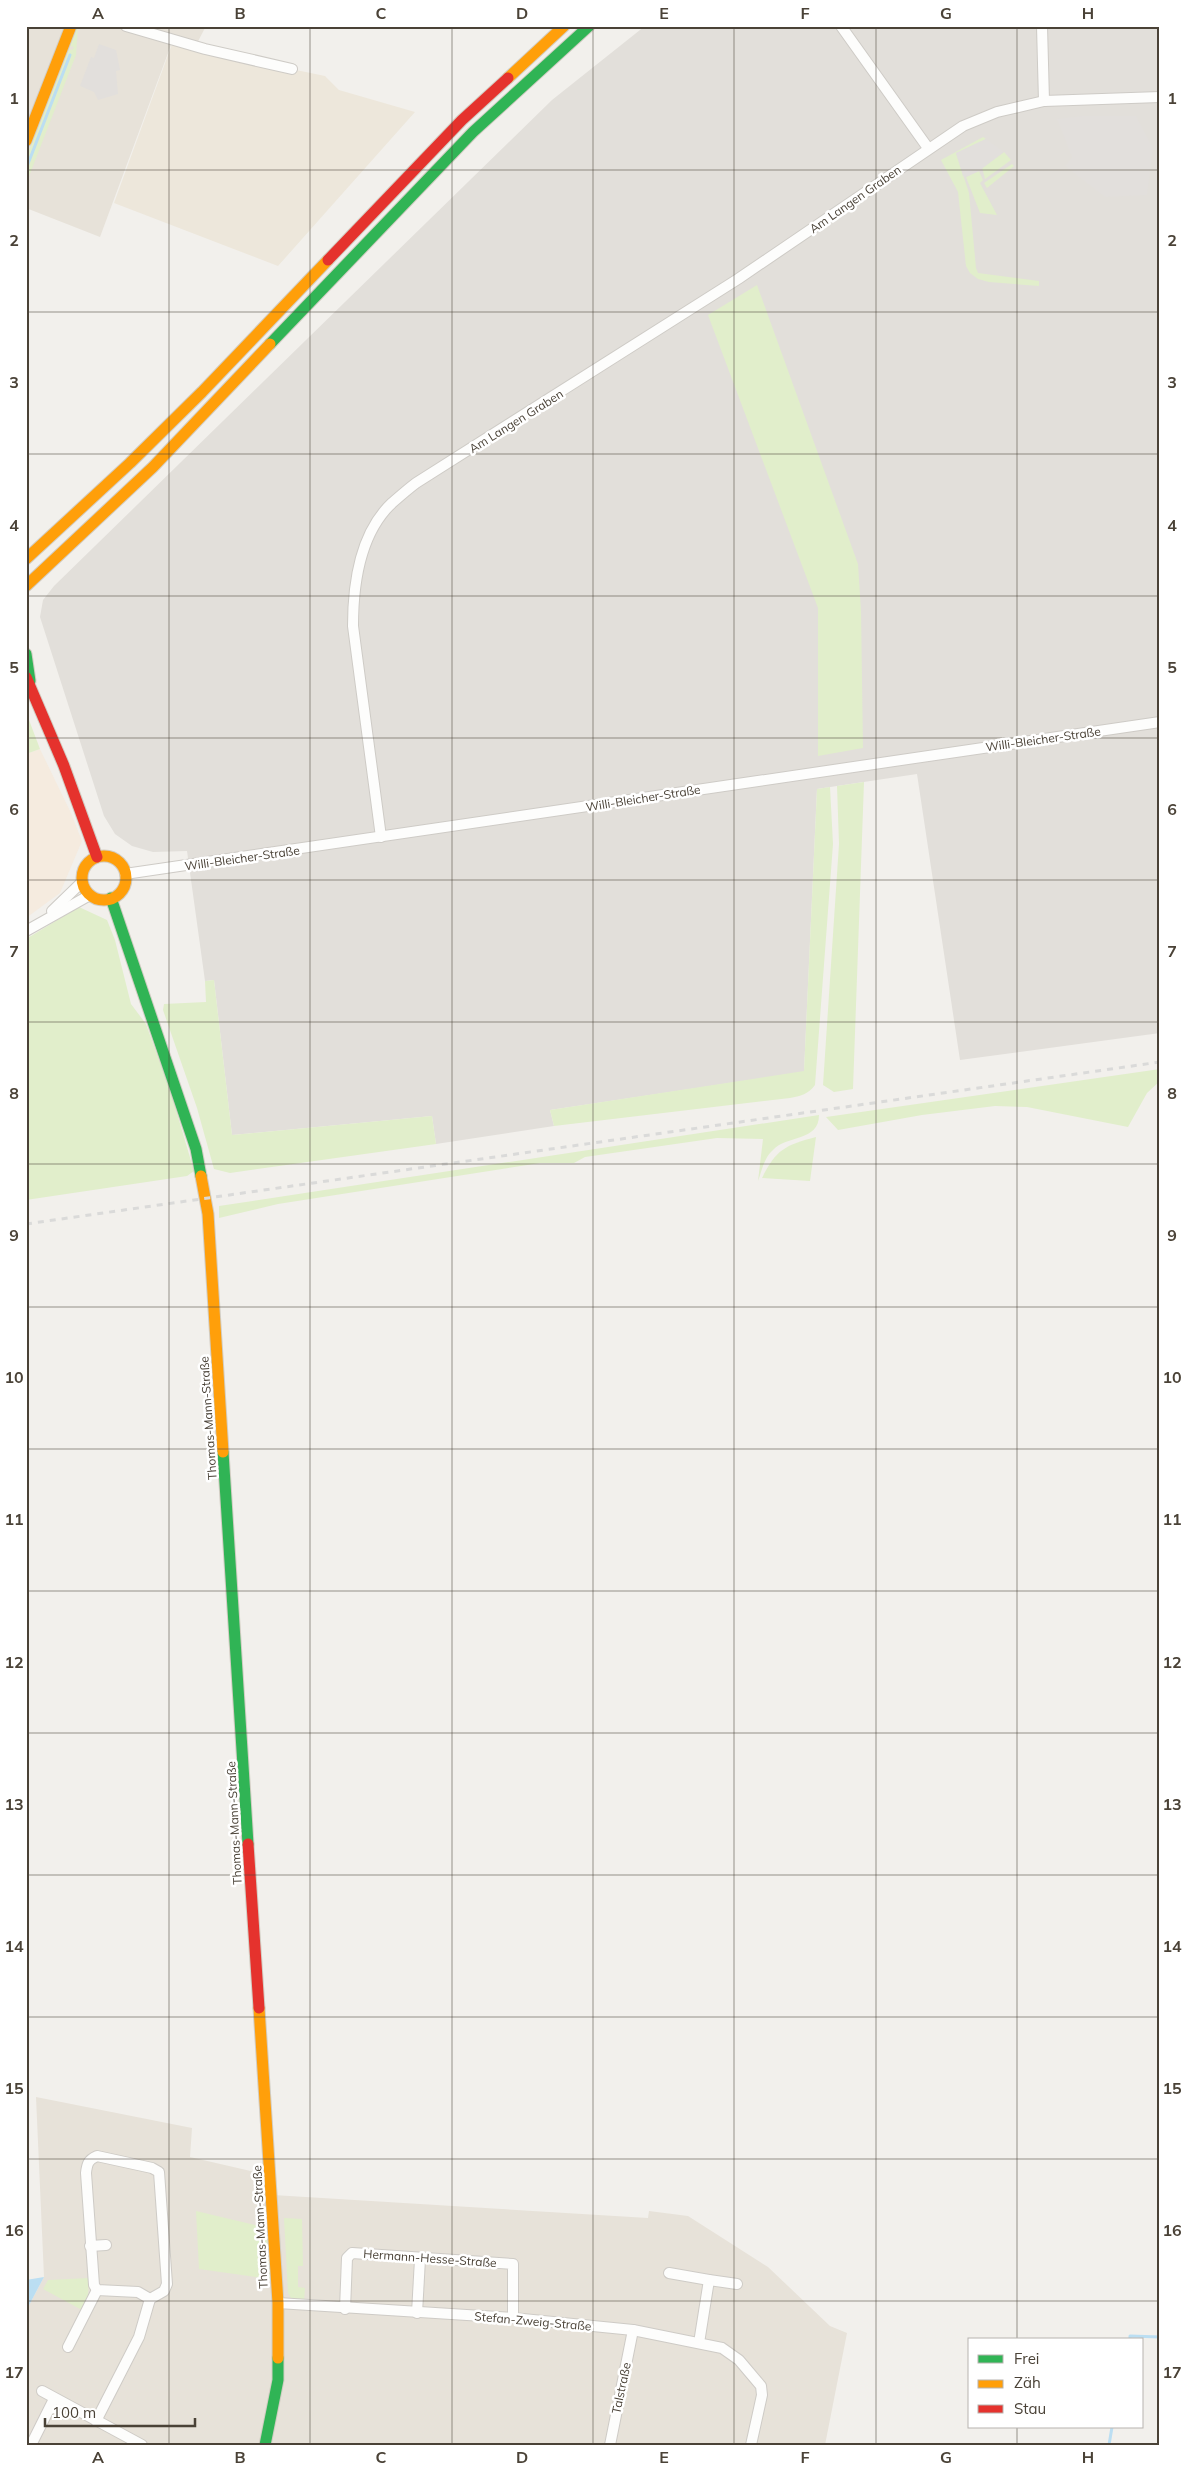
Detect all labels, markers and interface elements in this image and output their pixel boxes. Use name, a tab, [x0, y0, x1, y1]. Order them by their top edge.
text: A	[92, 3, 104, 23]
text: B	[234, 3, 246, 23]
text: C	[376, 3, 387, 23]
text: D	[516, 3, 528, 23]
text: E	[659, 3, 669, 23]
text: F	[800, 3, 810, 23]
text: G	[940, 3, 952, 23]
text: H	[1082, 3, 1094, 23]
text: 1	[9, 88, 19, 108]
text: 1	[1167, 88, 1177, 108]
street label: Am Langen Graben	[806, 162, 904, 236]
text: 2	[9, 230, 19, 250]
text: 2	[1167, 230, 1177, 250]
text: 3	[9, 372, 19, 392]
text: 3	[1167, 372, 1177, 392]
street label: Am Langen Graben	[466, 386, 566, 456]
text: 4	[9, 515, 19, 535]
text: 4	[1167, 515, 1177, 535]
text: 5	[9, 657, 19, 677]
text: 5	[1167, 657, 1177, 677]
street label: Willi-Bleicher-Straße	[984, 723, 1102, 755]
street label: Willi-Bleicher-Straße	[585, 782, 701, 814]
text: 6	[9, 799, 19, 819]
text: 6	[1167, 799, 1177, 819]
street label: Willi-Bleicher-Straße	[183, 842, 301, 874]
text: 7	[9, 941, 19, 961]
text: 7	[1167, 941, 1177, 961]
text: 8	[9, 1083, 19, 1103]
text: 8	[1167, 1083, 1177, 1103]
text: 9	[9, 1225, 19, 1245]
text: 9	[1167, 1225, 1177, 1245]
street label: Thomas-Mann-Straße	[196, 1356, 220, 1480]
text: 10	[4, 1367, 24, 1387]
text: 10	[1162, 1367, 1182, 1387]
text: 11	[4, 1509, 24, 1529]
text: 11	[1162, 1509, 1182, 1529]
text: 12	[4, 1652, 24, 1672]
text: 12	[1162, 1652, 1182, 1672]
street label: Thomas-Mann-Straße	[223, 1761, 245, 1885]
text: 13	[4, 1794, 24, 1814]
text: 13	[1162, 1794, 1182, 1814]
text: 14	[4, 1936, 24, 1956]
text: 14	[1162, 1936, 1182, 1956]
text: 15	[4, 2078, 24, 2098]
text: 15	[1162, 2078, 1182, 2098]
street label: Thomas-Mann-Straße	[249, 2165, 271, 2289]
text: 16	[4, 2220, 24, 2240]
text: 16	[1162, 2220, 1182, 2240]
street label: Hermann-Hesse-Straße	[363, 2246, 497, 2270]
street label: Stefan-Zweig-Straße	[474, 2308, 592, 2334]
legend	[968, 2338, 1144, 2428]
text: Frei	[1014, 2349, 1039, 2368]
street label: Talstraße	[608, 2361, 634, 2415]
text: 17	[4, 2362, 24, 2382]
text: 17	[1162, 2362, 1182, 2382]
text: Zäh	[1014, 2373, 1041, 2392]
scale bar	[45, 2396, 195, 2428]
text: Stau	[1014, 2399, 1046, 2418]
text: 100 m	[52, 2403, 96, 2422]
text: A	[92, 2447, 104, 2467]
text: B	[234, 2447, 246, 2467]
text: C	[376, 2447, 387, 2467]
text: D	[516, 2447, 528, 2467]
text: E	[659, 2447, 669, 2467]
text: F	[800, 2447, 810, 2467]
text: G	[940, 2447, 952, 2467]
text: H	[1082, 2447, 1094, 2467]

